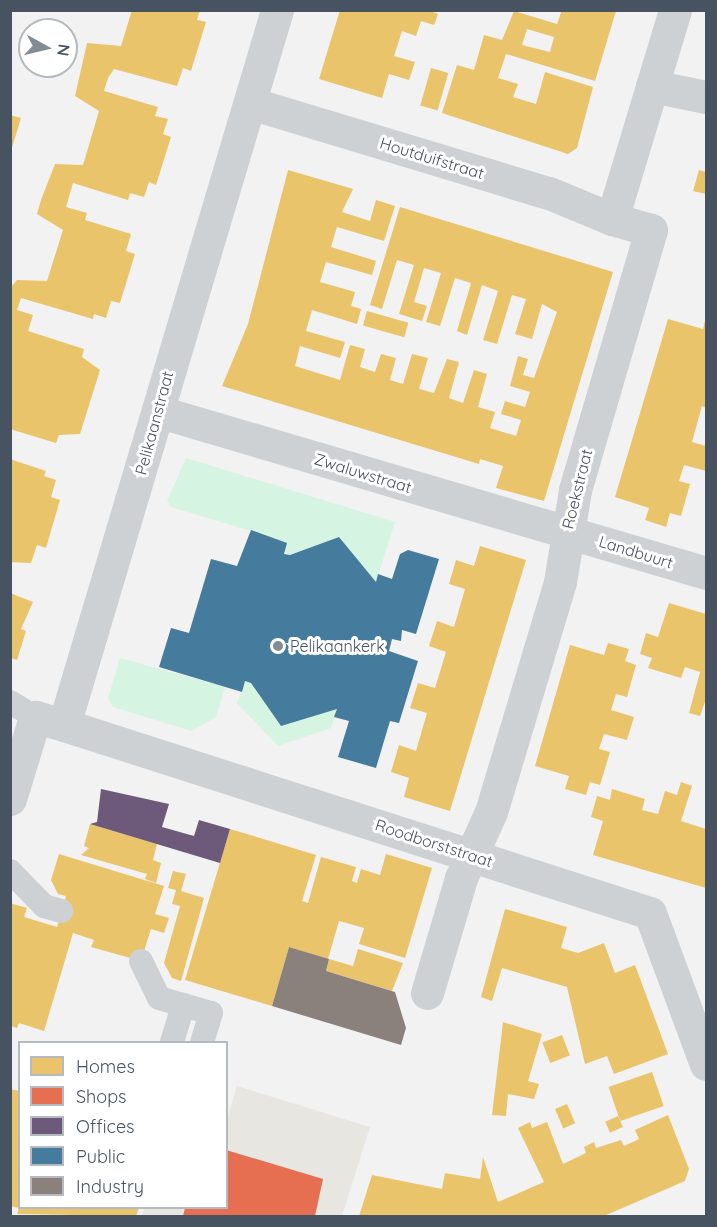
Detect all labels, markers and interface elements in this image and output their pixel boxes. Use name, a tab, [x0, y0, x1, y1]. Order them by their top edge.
north arrow	[18, 18, 78, 78]
text: N	[53, 43, 75, 57]
street label: Houtduifstraat	[378, 133, 486, 183]
street label: Pelikaanstraat	[131, 369, 177, 477]
street label: Roekstraat	[558, 447, 596, 531]
street label: Zwaluwstraat	[312, 449, 414, 497]
street label: Landbuurt	[597, 532, 675, 572]
place label: Pelikaankerk	[290, 636, 385, 656]
marker: Pelikaankerk	[271, 639, 285, 653]
street label: Roodborststraat	[373, 815, 495, 871]
legend	[18, 1041, 228, 1209]
text: Homes	[76, 1055, 135, 1078]
text: Shops	[76, 1085, 127, 1108]
text: Offices	[76, 1115, 135, 1138]
text: Public	[76, 1145, 125, 1168]
text: Industry	[76, 1175, 144, 1198]

